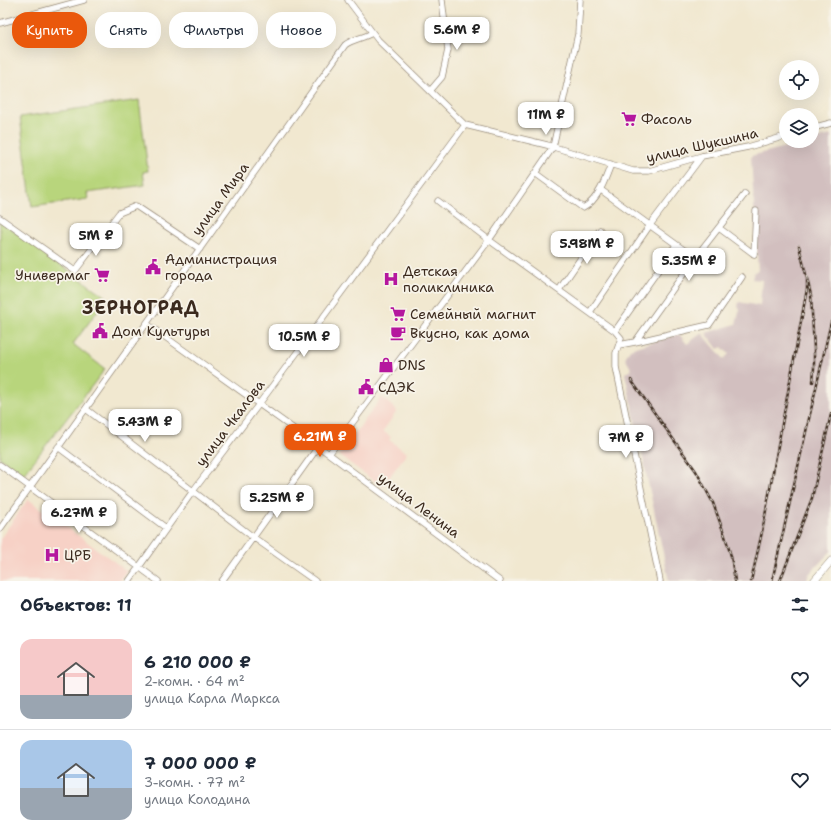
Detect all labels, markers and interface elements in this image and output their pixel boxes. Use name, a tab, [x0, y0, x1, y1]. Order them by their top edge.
chip: Купить	[12, 12, 87, 48]
chip: Снять	[95, 12, 161, 48]
chip: Фильтры	[169, 12, 258, 48]
chip: Новое	[266, 12, 336, 48]
pin: 5.6M ₽	[424, 17, 490, 51]
text: 5.6M ₽	[433, 21, 481, 38]
map controls	[779, 60, 819, 148]
button: locate	[779, 60, 819, 100]
pin: 11M ₽	[518, 102, 574, 136]
text: 11M ₽	[527, 106, 565, 123]
button: layers	[779, 108, 819, 148]
supermarket icon: Фасоль	[620, 110, 638, 128]
place label: Фасоль	[641, 110, 692, 128]
street label: улица Шукшина	[644, 123, 760, 167]
street label: улица Мира	[187, 159, 253, 239]
pin: 5M ₽	[72, 223, 120, 257]
text: 5M ₽	[78, 227, 114, 244]
pin: 5.98M ₽	[550, 231, 624, 265]
text: 5.98M ₽	[560, 235, 614, 252]
pin: 5.35M ₽	[652, 248, 726, 282]
place label: Администрация города	[165, 250, 277, 284]
text: 5.35M ₽	[661, 252, 717, 269]
public building icon: Администрация города	[144, 258, 162, 276]
place label: Детская поликлиника	[403, 262, 494, 296]
place label: Универмаг	[15, 266, 91, 284]
supermarket icon: Универмаг	[93, 266, 111, 284]
hospital icon: Детская поликлиника	[382, 270, 400, 288]
district label: ЗЕРНОГРАД	[82, 296, 200, 320]
supermarket icon: Семейный магнит	[389, 305, 407, 323]
place label: Семейный магнит	[410, 305, 537, 323]
public building icon: Дом Культуры	[91, 322, 109, 340]
place label: Дом Культуры	[112, 322, 210, 340]
pin: 10.5M ₽	[267, 324, 341, 358]
cafe icon: Вкусно, как дома	[389, 324, 407, 342]
place label: Вкусно, как дома	[410, 324, 530, 342]
text: 10.5M ₽	[278, 328, 330, 345]
shop icon: DNS	[377, 356, 395, 374]
place label: DNS	[398, 356, 426, 374]
street label: улица Чкалова	[192, 376, 269, 470]
public building icon: СДЭК	[357, 378, 375, 396]
place label: СДЭК	[378, 378, 415, 396]
pin: 5.43M ₽	[108, 409, 182, 443]
text: 5.43M ₽	[117, 413, 173, 430]
pin: 6.21M ₽	[283, 424, 357, 458]
pin: 7M ₽	[602, 425, 650, 459]
text: 6.21M ₽	[293, 428, 347, 445]
text: 7M ₽	[608, 429, 644, 446]
street label: улица Ленина	[374, 468, 464, 542]
pin: 5.25M ₽	[240, 485, 314, 519]
text: 5.25M ₽	[249, 489, 305, 506]
pin: 6.27M ₽	[42, 500, 116, 534]
text: 6.27M ₽	[51, 504, 107, 521]
hospital icon: ЦРБ	[43, 546, 61, 564]
place label: ЦРБ	[64, 546, 91, 564]
text: Объектов: 11	[20, 594, 132, 616]
icon: filters	[789, 594, 811, 616]
text: 6 210 000 ₽	[144, 651, 251, 673]
icon: home	[52, 655, 100, 703]
icon: heart	[789, 668, 811, 690]
text: 2-комн. · 64 m²	[144, 673, 245, 690]
text: улица Карла Маркса	[144, 690, 280, 707]
text: 7 000 000 ₽	[144, 752, 257, 774]
icon: home	[52, 756, 100, 804]
icon: heart	[789, 769, 811, 791]
text: 3-комн. · 77 m²	[144, 774, 245, 791]
text: улица Колодина	[144, 791, 250, 808]

